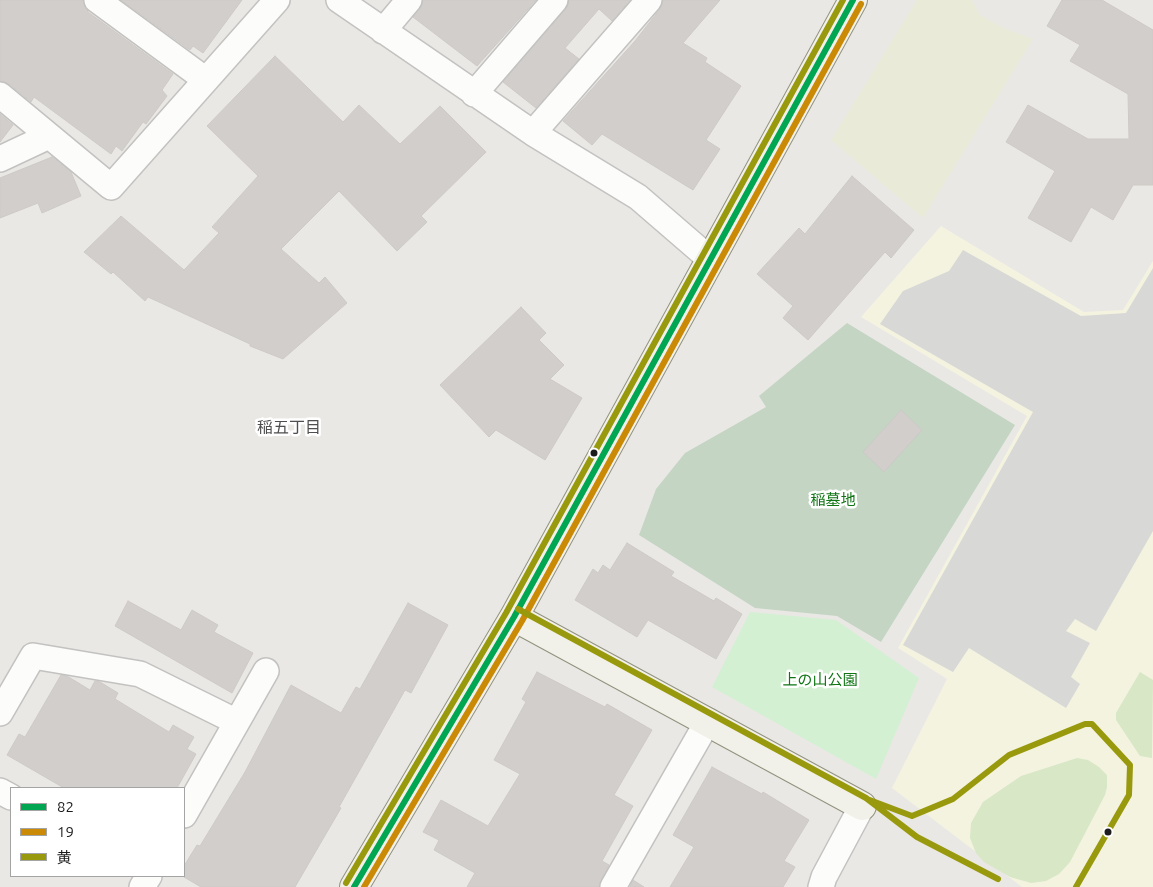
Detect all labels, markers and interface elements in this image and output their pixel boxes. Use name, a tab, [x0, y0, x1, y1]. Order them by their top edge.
district label: 稲五丁目	[257, 418, 321, 438]
unlabelled marker	[589, 448, 599, 458]
park label: 稲墓地	[811, 491, 855, 509]
park label: 上の山公園	[783, 671, 857, 689]
legend	[10, 787, 185, 877]
text: 82	[57, 798, 74, 815]
text: 19	[57, 823, 74, 840]
unlabelled marker	[1103, 827, 1113, 837]
text: 黄	[57, 849, 72, 866]

